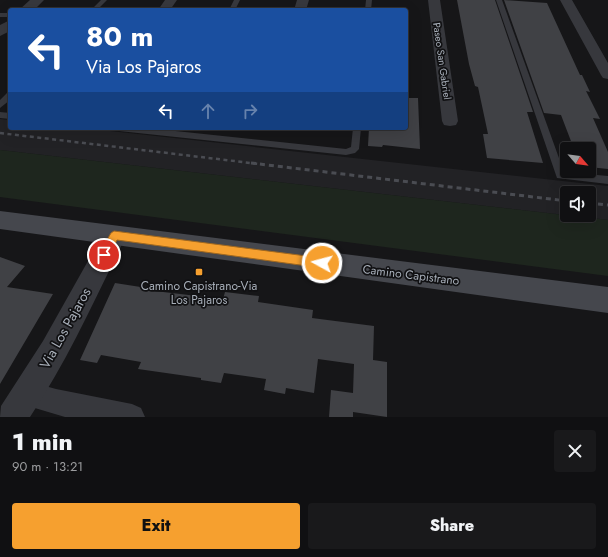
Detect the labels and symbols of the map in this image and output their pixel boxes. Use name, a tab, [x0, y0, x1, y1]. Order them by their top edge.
street label: Paseo San Gabriel	[429, 21, 455, 101]
north arrow	[560, 142, 596, 178]
pin	[87, 238, 121, 272]
position arrow	[301, 242, 343, 284]
street label: Camino Capistrano	[362, 260, 461, 290]
marker: Camino Capistrano-Via Los Pajaros	[194, 267, 204, 277]
place label: Camino Capistrano-Via Los Pajaros	[141, 277, 258, 309]
street label: Via Los Pajaros	[35, 284, 96, 372]

